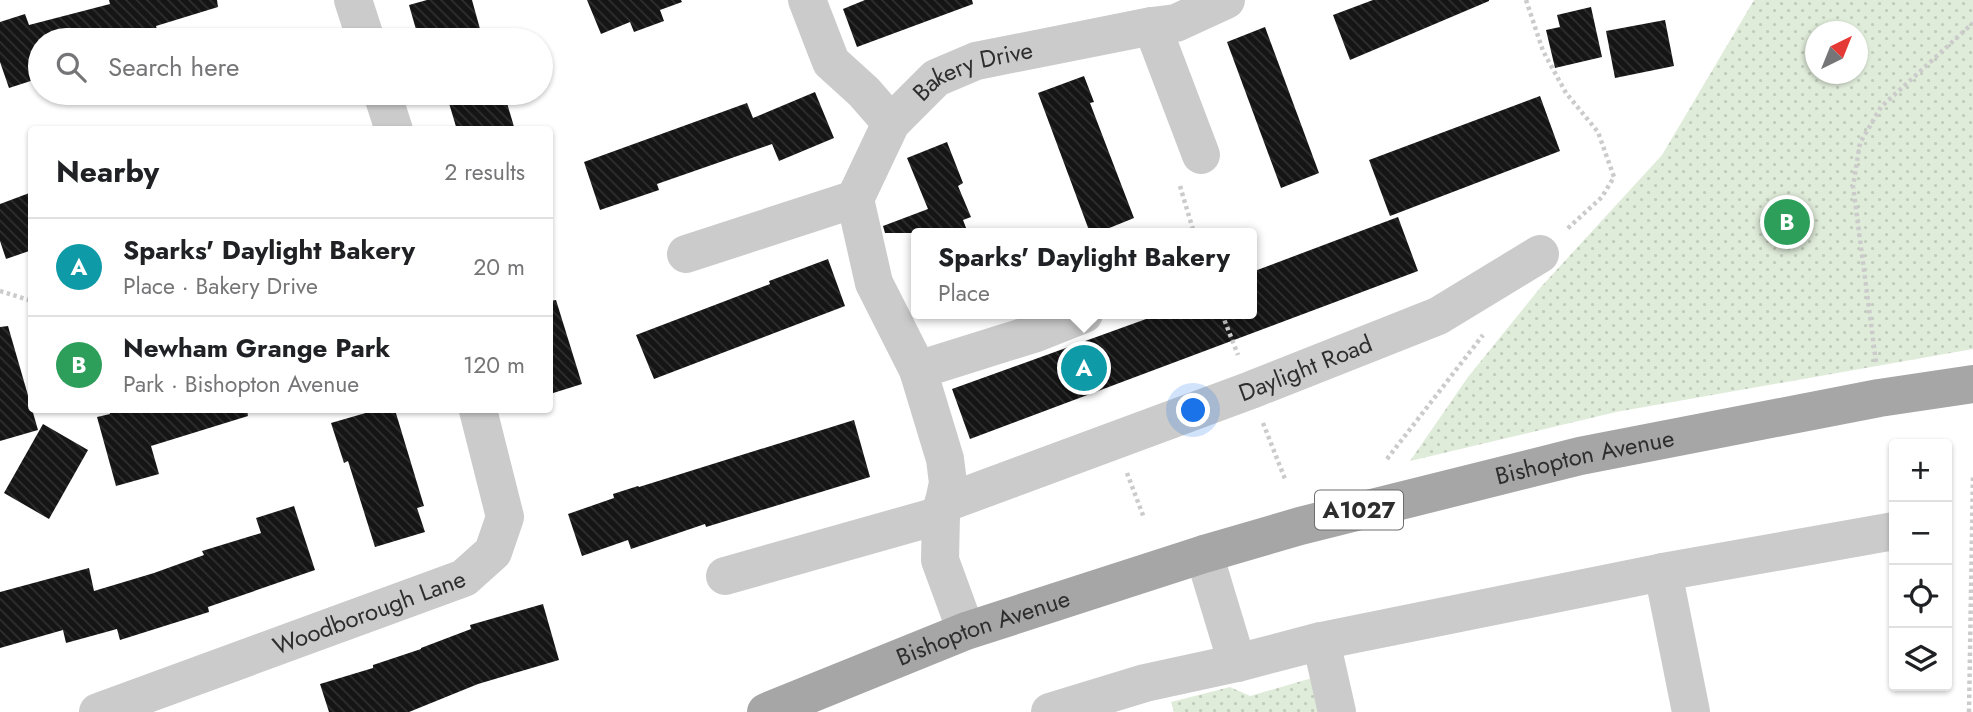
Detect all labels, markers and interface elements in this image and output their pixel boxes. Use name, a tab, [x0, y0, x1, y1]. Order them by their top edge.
north arrow	[1805, 21, 1868, 84]
search box	[28, 28, 553, 105]
street label: Bakery Drive	[904, 32, 1036, 109]
icon: search	[52, 48, 90, 86]
text: Search here	[108, 48, 240, 86]
text: Nearby	[56, 150, 159, 193]
text: 2 results	[444, 155, 525, 189]
pin: B	[1764, 196, 1810, 248]
popup	[911, 228, 1257, 319]
text: Sparks' Daylight Bakery	[123, 231, 415, 269]
text: Sparks' Daylight Bakery	[938, 238, 1230, 276]
text: A	[71, 250, 87, 284]
text: 20 m	[473, 250, 525, 284]
text: Place · Bakery Drive	[123, 269, 318, 303]
text: Place	[938, 276, 990, 310]
street label: Daylight Road	[1233, 326, 1377, 410]
text: Newham Grange Park	[123, 329, 390, 367]
pin: A	[1061, 342, 1107, 394]
text: B	[71, 348, 87, 382]
text: 120 m	[463, 348, 525, 382]
text: Park · Bishopton Avenue	[123, 367, 359, 401]
your location	[1176, 393, 1210, 427]
street label: Bishopton Avenue	[1492, 420, 1677, 494]
map controls	[1889, 439, 1952, 691]
button: +	[1889, 439, 1952, 502]
road number: A1027	[1315, 490, 1403, 530]
button: −	[1889, 502, 1952, 565]
street label: Woodborough Lane	[268, 561, 471, 663]
button: locate	[1889, 565, 1952, 628]
street label: Bishopton Avenue	[891, 581, 1074, 674]
button: layers	[1889, 628, 1952, 691]

